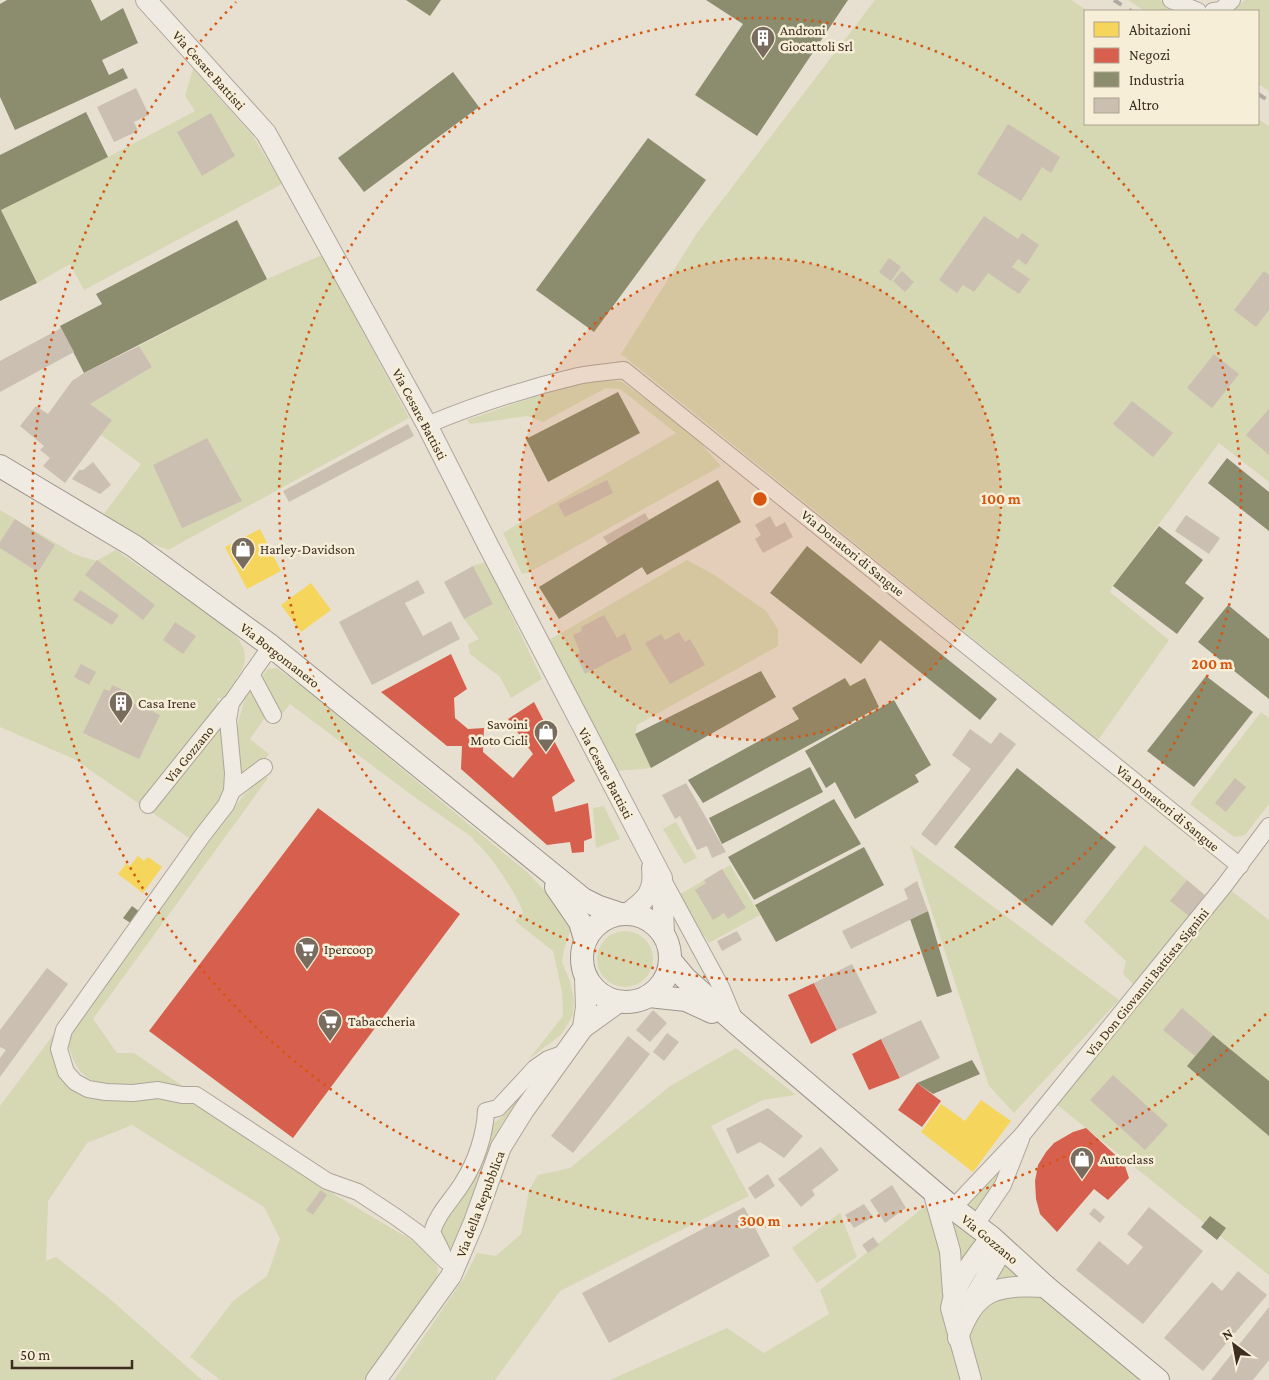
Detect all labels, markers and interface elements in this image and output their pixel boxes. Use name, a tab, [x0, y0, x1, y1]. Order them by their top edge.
legend	[1084, 10, 1259, 125]
place label: Androni Giocattoli Srl	[780, 22, 853, 54]
text: Abitazioni	[1129, 22, 1191, 38]
building icon: Androni Giocattoli Srl	[750, 25, 776, 59]
street label: Via Cesare Battisti	[169, 27, 249, 113]
text: Negozi	[1129, 47, 1170, 64]
text: Industria	[1129, 72, 1185, 88]
text: Altro	[1129, 97, 1159, 113]
street label: Via Cesare Battisti	[389, 366, 451, 463]
centre of rings	[751, 490, 769, 508]
text: 100 m	[981, 491, 1021, 507]
street label: Via Donatori di Sangue	[798, 506, 908, 600]
shop icon: Harley-Davidson	[230, 536, 256, 570]
place label: Harley-Davidson	[260, 541, 355, 557]
street label: Via Borgomanero	[237, 619, 323, 691]
text: 200 m	[1191, 656, 1233, 672]
building icon: Casa Irene	[108, 690, 134, 724]
place label: Casa Irene	[138, 695, 196, 711]
place label: Savoini Moto Cicli	[470, 716, 528, 748]
shop icon: Savoini Moto Cicli	[533, 719, 559, 753]
street label: Via Gozzano	[161, 722, 217, 786]
street label: Via Cesare Battisti	[575, 725, 637, 822]
street label: Via Donatori di Sangue	[1113, 761, 1223, 855]
street label: Via Don Giovanni Battista Signini	[1082, 904, 1212, 1059]
supermarket icon: Ipercoop	[294, 936, 320, 970]
place label: Ipercoop	[324, 941, 373, 957]
supermarket icon: Tabaccheria	[317, 1008, 343, 1042]
place label: Tabaccheria	[348, 1013, 416, 1029]
shop icon: Autoclass	[1069, 1146, 1095, 1180]
street label: Via della Repubblica	[452, 1148, 508, 1260]
place label: Autoclass	[1100, 1151, 1154, 1167]
street label: Via Gozzano	[958, 1211, 1022, 1267]
text: 300 m	[739, 1213, 781, 1229]
north arrow	[1209, 1320, 1259, 1370]
text: N	[1219, 1324, 1236, 1343]
scale bar	[12, 1338, 132, 1370]
text: 50 m	[20, 1347, 50, 1363]

